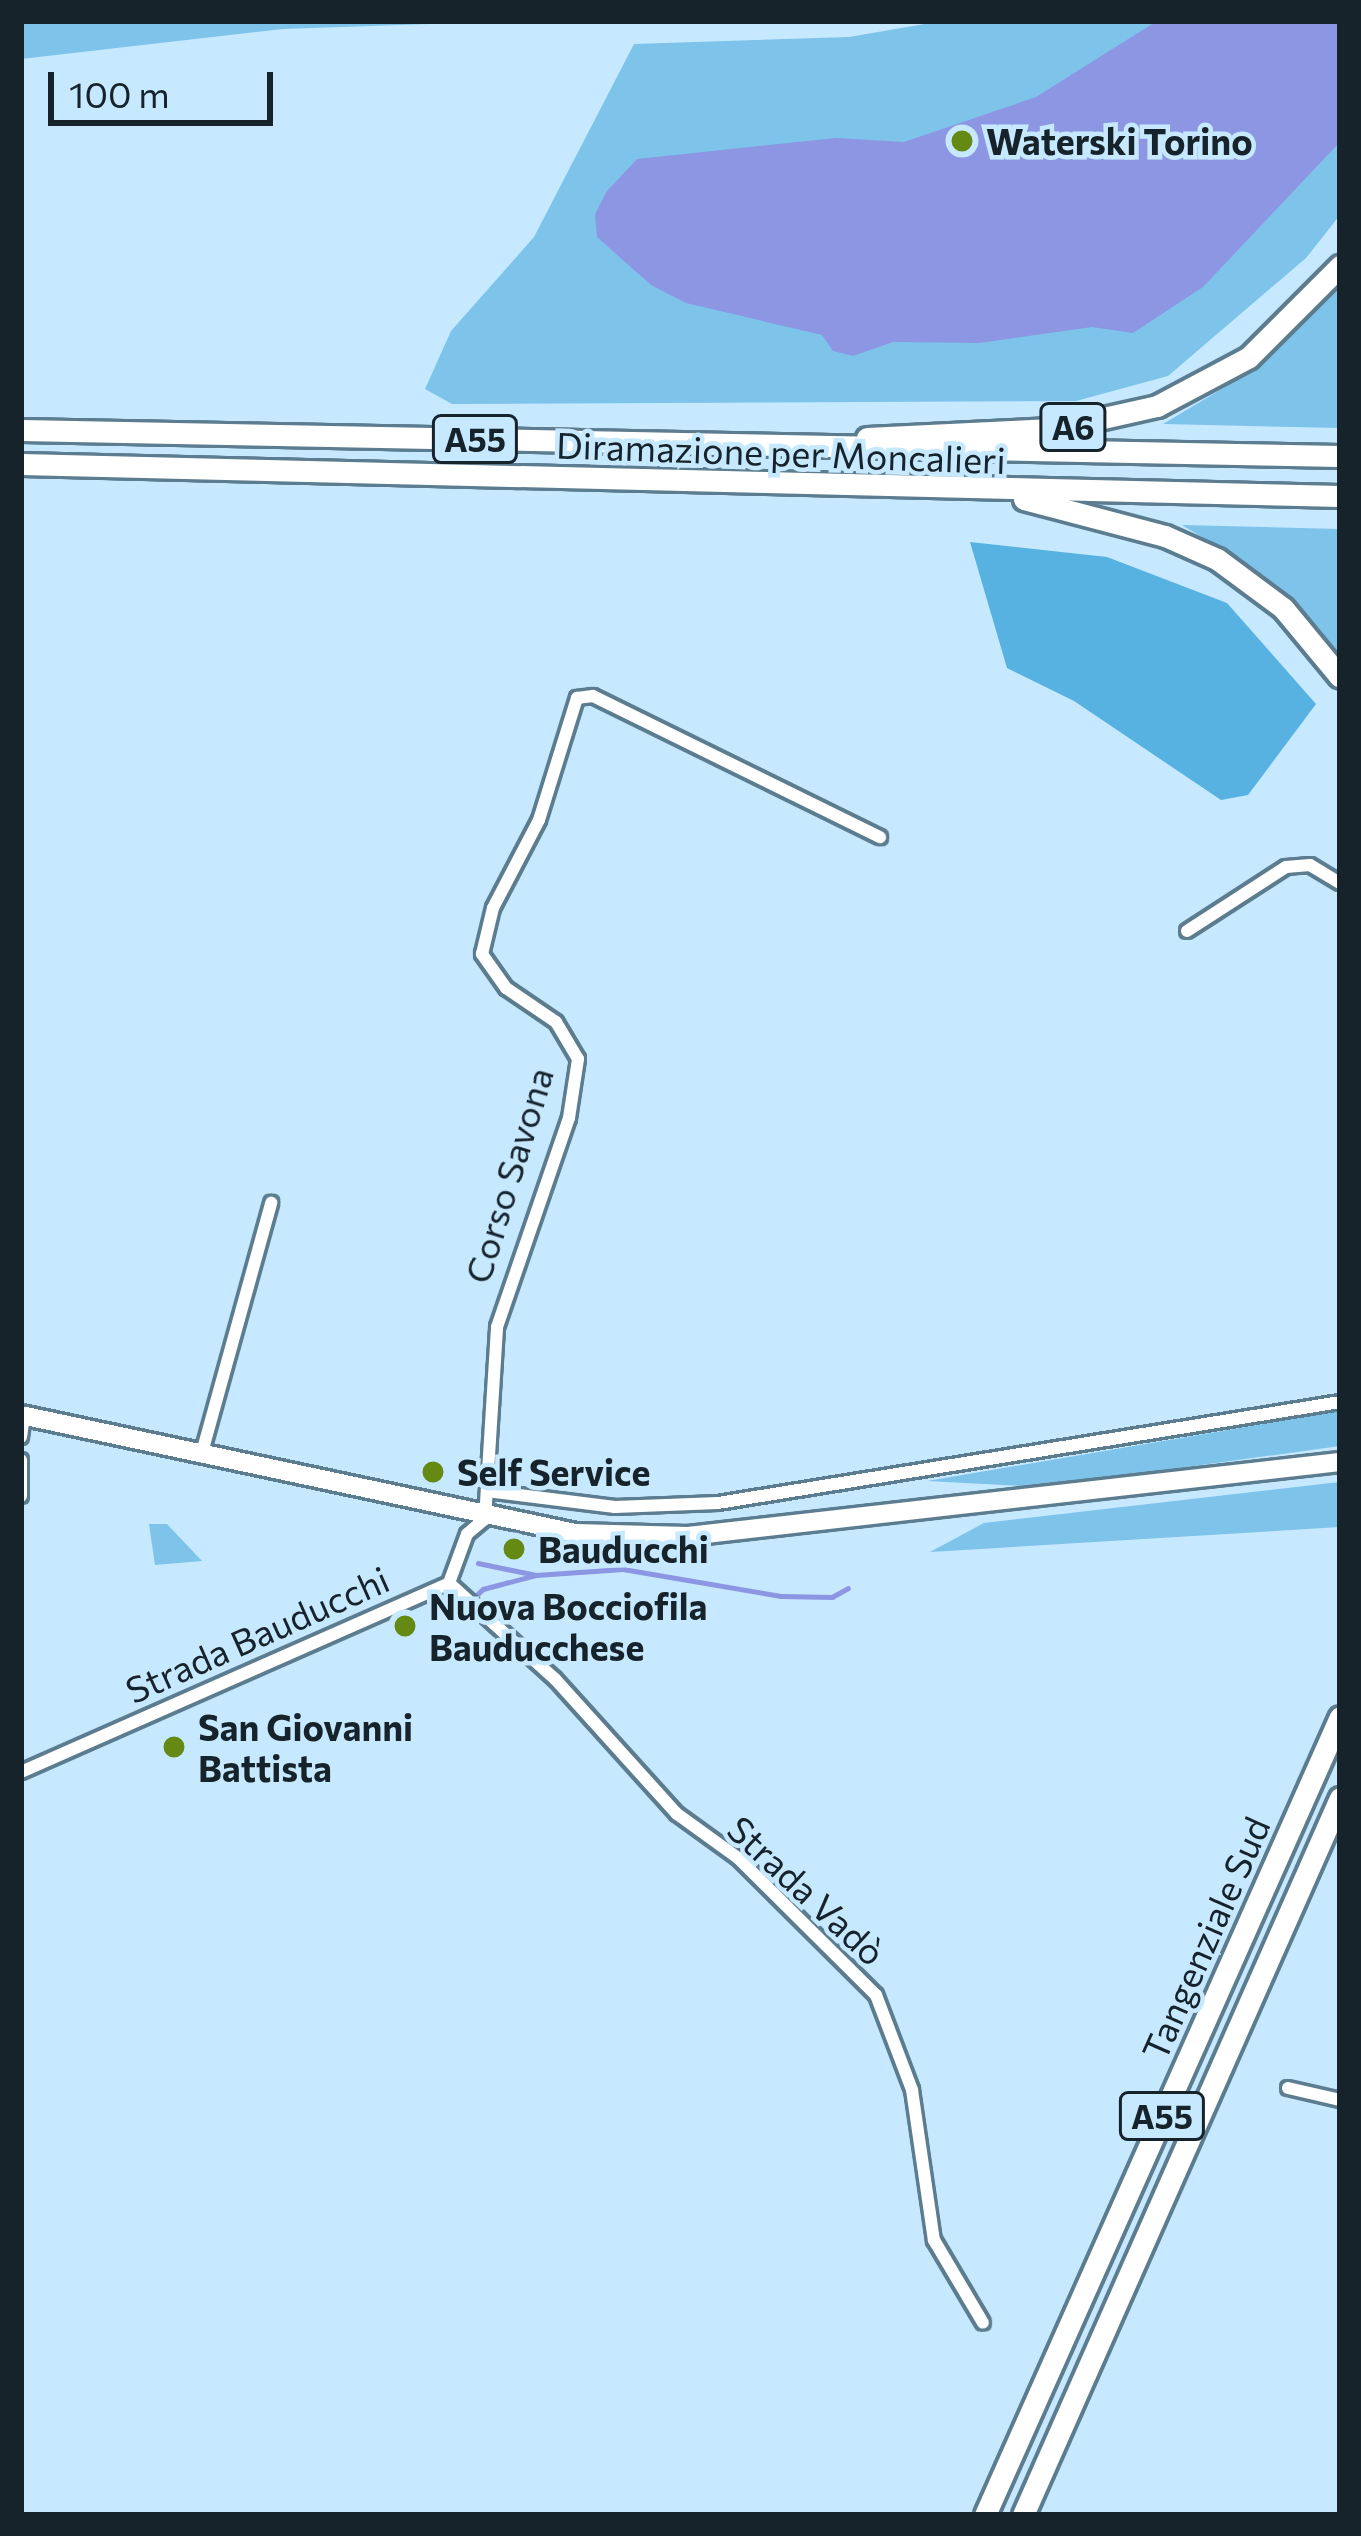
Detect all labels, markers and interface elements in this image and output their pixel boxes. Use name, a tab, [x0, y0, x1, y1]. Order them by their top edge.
scale bar	[54, 48, 279, 122]
text: 100 m	[69, 71, 170, 115]
place label: Waterski Torino	[986, 119, 1253, 163]
marker: Waterski Torino	[949, 128, 975, 154]
road number: A6	[1037, 400, 1109, 454]
road number: A55	[430, 412, 520, 466]
street label: Diramazione per Moncalieri	[556, 423, 1006, 481]
street label: Corso Savona	[455, 1062, 561, 1288]
place label: Self Service	[457, 1450, 650, 1494]
marker: Self Service	[420, 1459, 446, 1485]
place label: Bauducchi	[538, 1527, 709, 1571]
marker: Bauducchi	[501, 1536, 527, 1562]
street label: Strada Bauducchi	[119, 1557, 395, 1711]
place label: Nuova Bocciofila Bauducchese	[429, 1583, 707, 1668]
marker: Nuova Bocciofila Bauducchese	[392, 1613, 418, 1639]
place label: San Giovanni Battista	[198, 1704, 413, 1789]
marker: San Giovanni Battista	[161, 1734, 187, 1760]
street label: Strada Vadò	[720, 1806, 894, 1974]
street label: Tangenziale Sud	[1132, 1810, 1278, 2066]
road number: A55	[1117, 2089, 1207, 2143]

